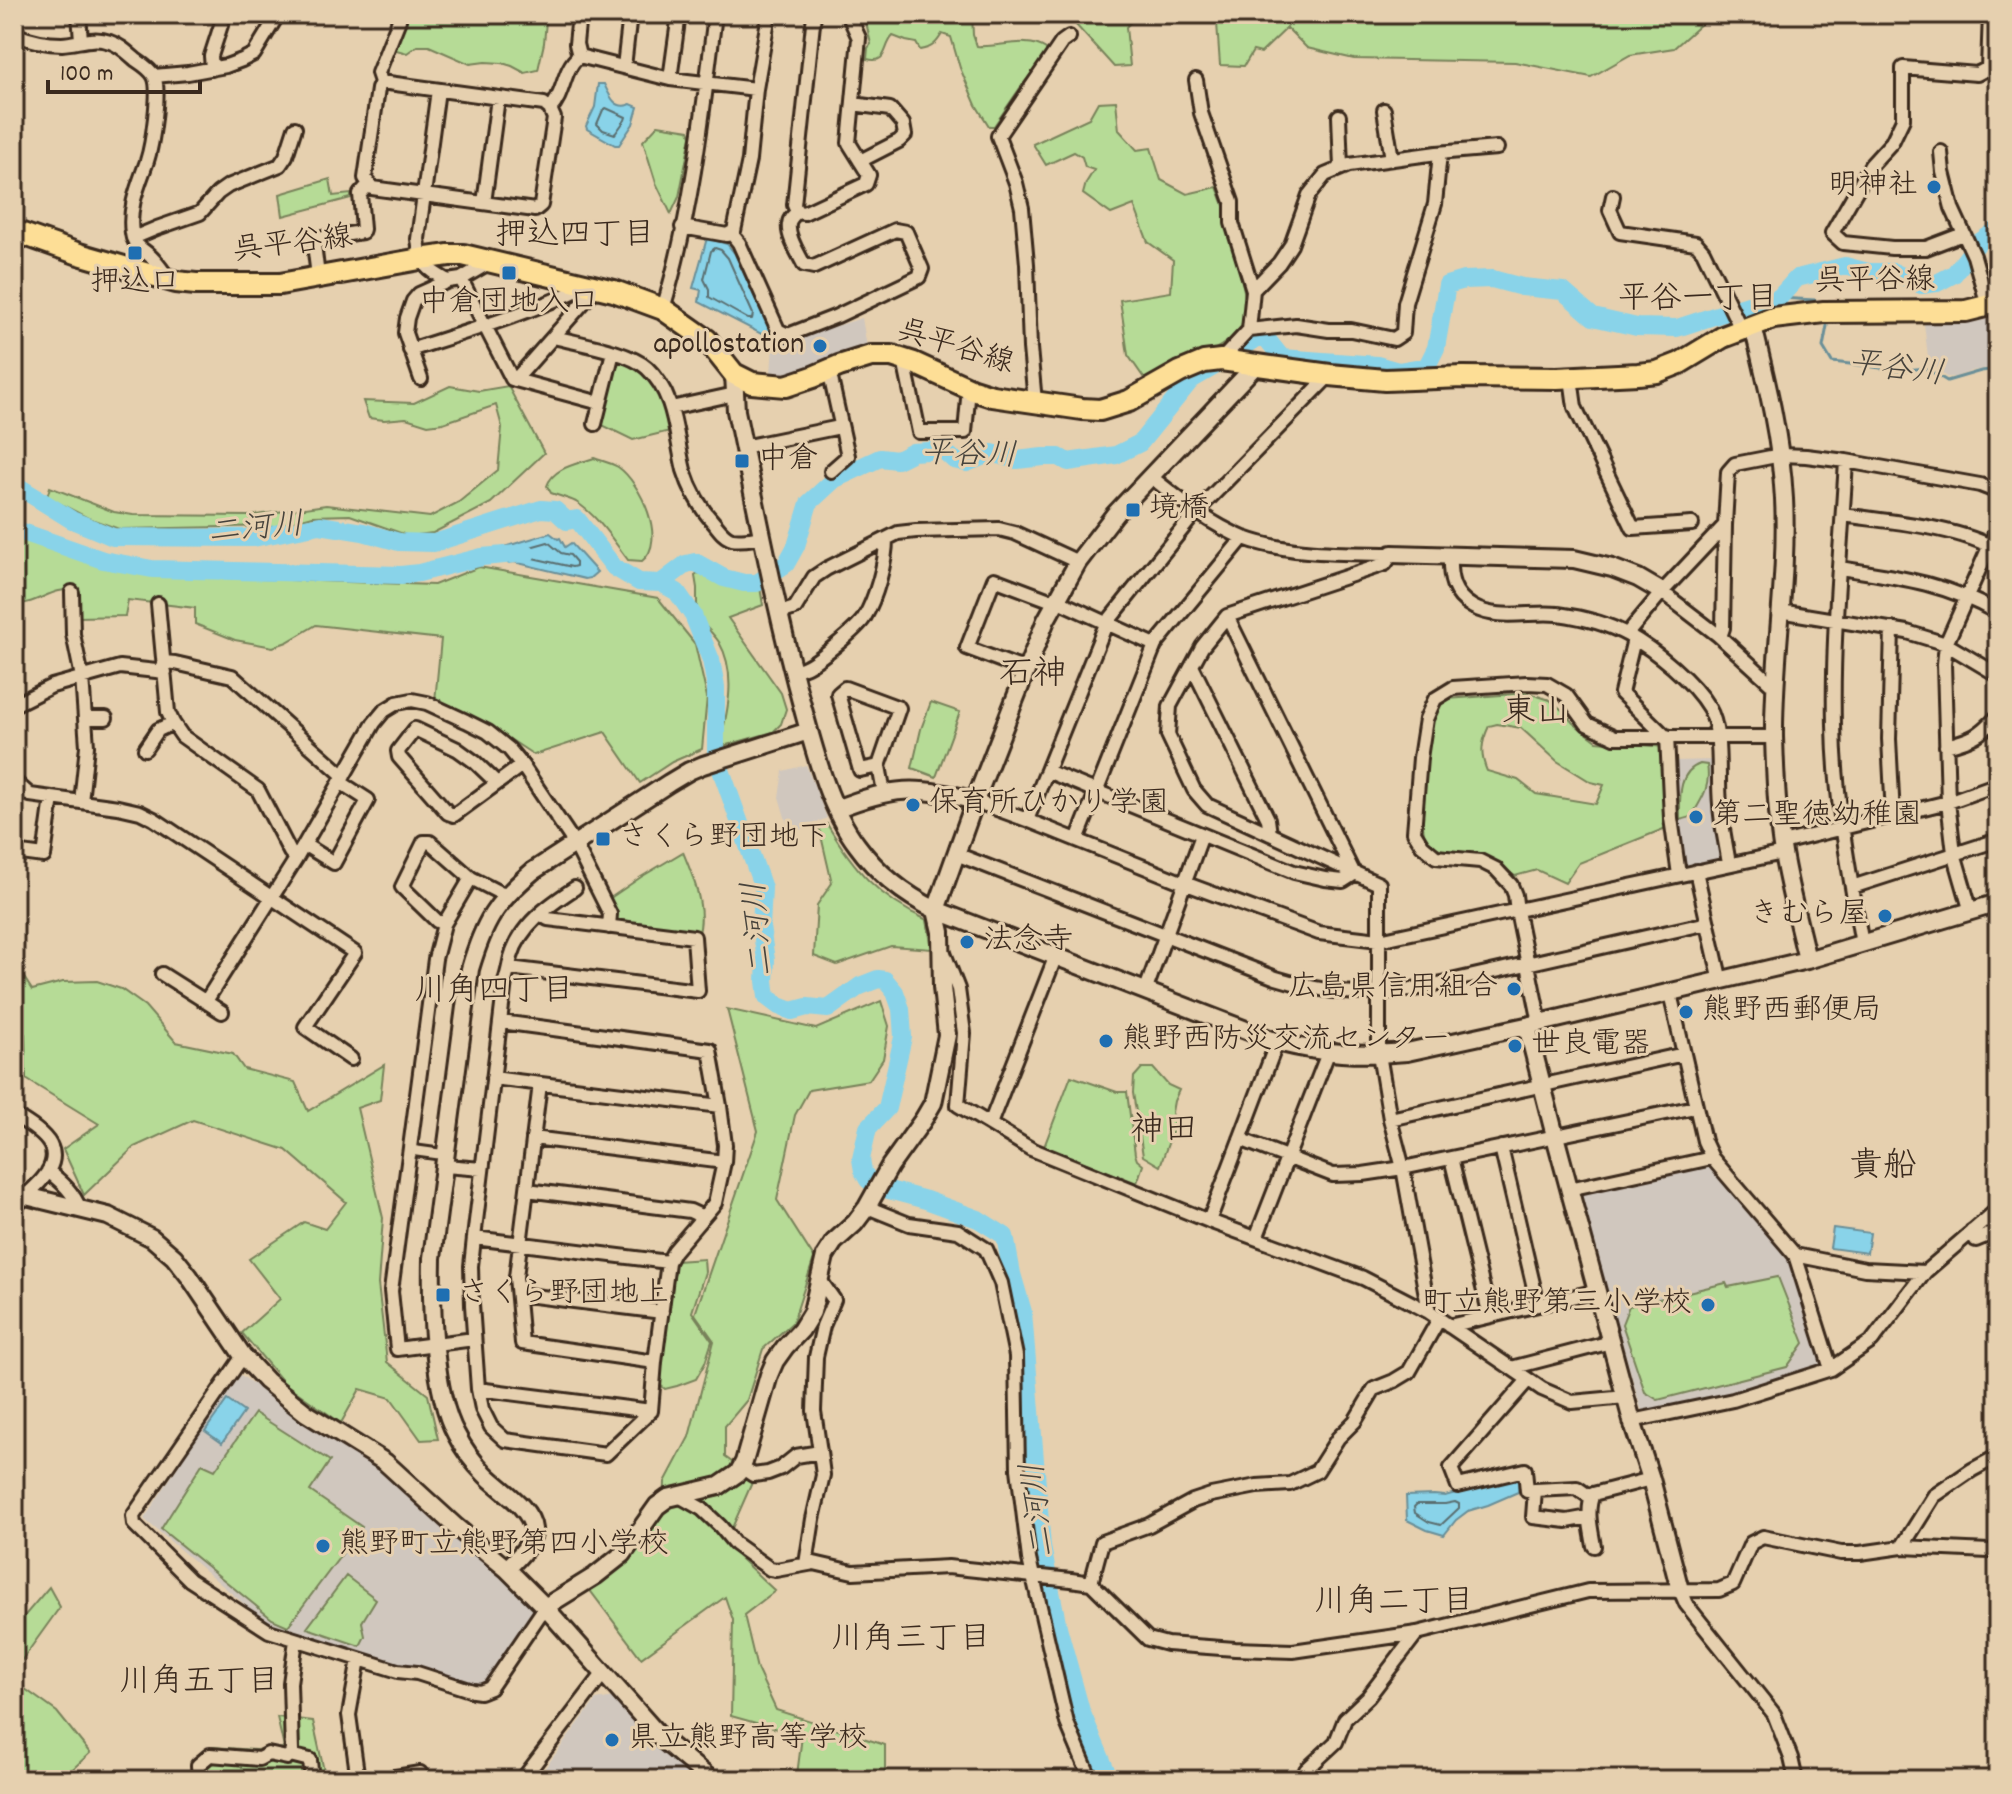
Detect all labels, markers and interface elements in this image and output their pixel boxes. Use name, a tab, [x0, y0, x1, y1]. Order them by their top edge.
scale bar	[48, 44, 200, 94]
text: 100 m	[60, 58, 113, 92]
place label: 明神社	[1828, 166, 1918, 209]
marker: 明神社	[1925, 178, 1943, 196]
district label: 押込四丁目	[495, 214, 655, 260]
street label: 呉平谷線	[231, 217, 355, 275]
marker: 押込口	[126, 244, 144, 262]
street label: 呉平谷線	[1815, 260, 1935, 306]
place label: 押込口	[90, 263, 180, 306]
marker: 中倉団地入口	[500, 264, 518, 282]
district label: 平谷一丁目	[1618, 278, 1778, 324]
place label: 中倉団地入口	[419, 283, 599, 326]
street label: 呉平谷線	[891, 311, 1019, 387]
place label: apollostation	[654, 325, 804, 368]
marker: apollostation	[811, 337, 829, 355]
water label: 平谷川	[1846, 342, 1946, 400]
water label: 平谷川	[920, 432, 1018, 482]
place label: 中倉	[758, 440, 818, 483]
marker: 中倉	[733, 452, 751, 470]
place label: 境橋	[1149, 489, 1209, 532]
marker: 境橋	[1124, 501, 1142, 519]
water label: 二河川	[206, 504, 306, 558]
district label: 石神	[999, 652, 1067, 701]
district label: 東山	[1502, 690, 1570, 739]
place label: 保育所ひかり学園	[929, 784, 1169, 827]
marker: 保育所ひかり学園	[904, 796, 922, 814]
place label: 第二聖徳幼稚園	[1712, 796, 1922, 839]
marker: 第二聖徳幼稚園	[1687, 808, 1705, 826]
place label: さくら野団地下	[619, 818, 829, 861]
marker: さくら野団地下	[594, 830, 612, 848]
water label: 二河川	[734, 879, 788, 979]
place label: きむら屋	[1749, 895, 1869, 938]
marker: きむら屋	[1876, 907, 1894, 925]
place label: 法念寺	[983, 921, 1073, 964]
marker: 法念寺	[958, 933, 976, 951]
place label: 広島県信用組合	[1288, 968, 1498, 1011]
district label: 川角四丁目	[414, 970, 574, 1016]
marker: 広島県信用組合	[1505, 980, 1523, 998]
place label: 熊野西郵便局	[1702, 991, 1882, 1034]
marker: 熊野西郵便局	[1677, 1003, 1695, 1021]
place label: 熊野西防災交流センター	[1122, 1020, 1451, 1063]
place label: 世良電器	[1531, 1025, 1651, 1068]
marker: 熊野西防災交流センター	[1097, 1032, 1115, 1050]
marker: 世良電器	[1506, 1037, 1524, 1055]
district label: 神田	[1130, 1108, 1198, 1157]
district label: 貴船	[1849, 1144, 1917, 1193]
place label: さくら野団地上	[459, 1274, 669, 1317]
place label: 町立熊野第三小学校	[1422, 1284, 1692, 1327]
marker: さくら野団地上	[434, 1286, 452, 1304]
marker: 町立熊野第三小学校	[1699, 1296, 1717, 1314]
water label: 二河川	[1012, 1460, 1070, 1560]
place label: 熊野町立熊野第四小学校	[339, 1525, 669, 1568]
marker: 熊野町立熊野第四小学校	[314, 1537, 332, 1555]
district label: 川角二丁目	[1314, 1581, 1474, 1627]
district label: 川角三丁目	[831, 1618, 991, 1664]
district label: 川角五丁目	[119, 1661, 279, 1707]
place label: 県立熊野高等学校	[628, 1719, 868, 1762]
marker: 県立熊野高等学校	[603, 1731, 621, 1749]

